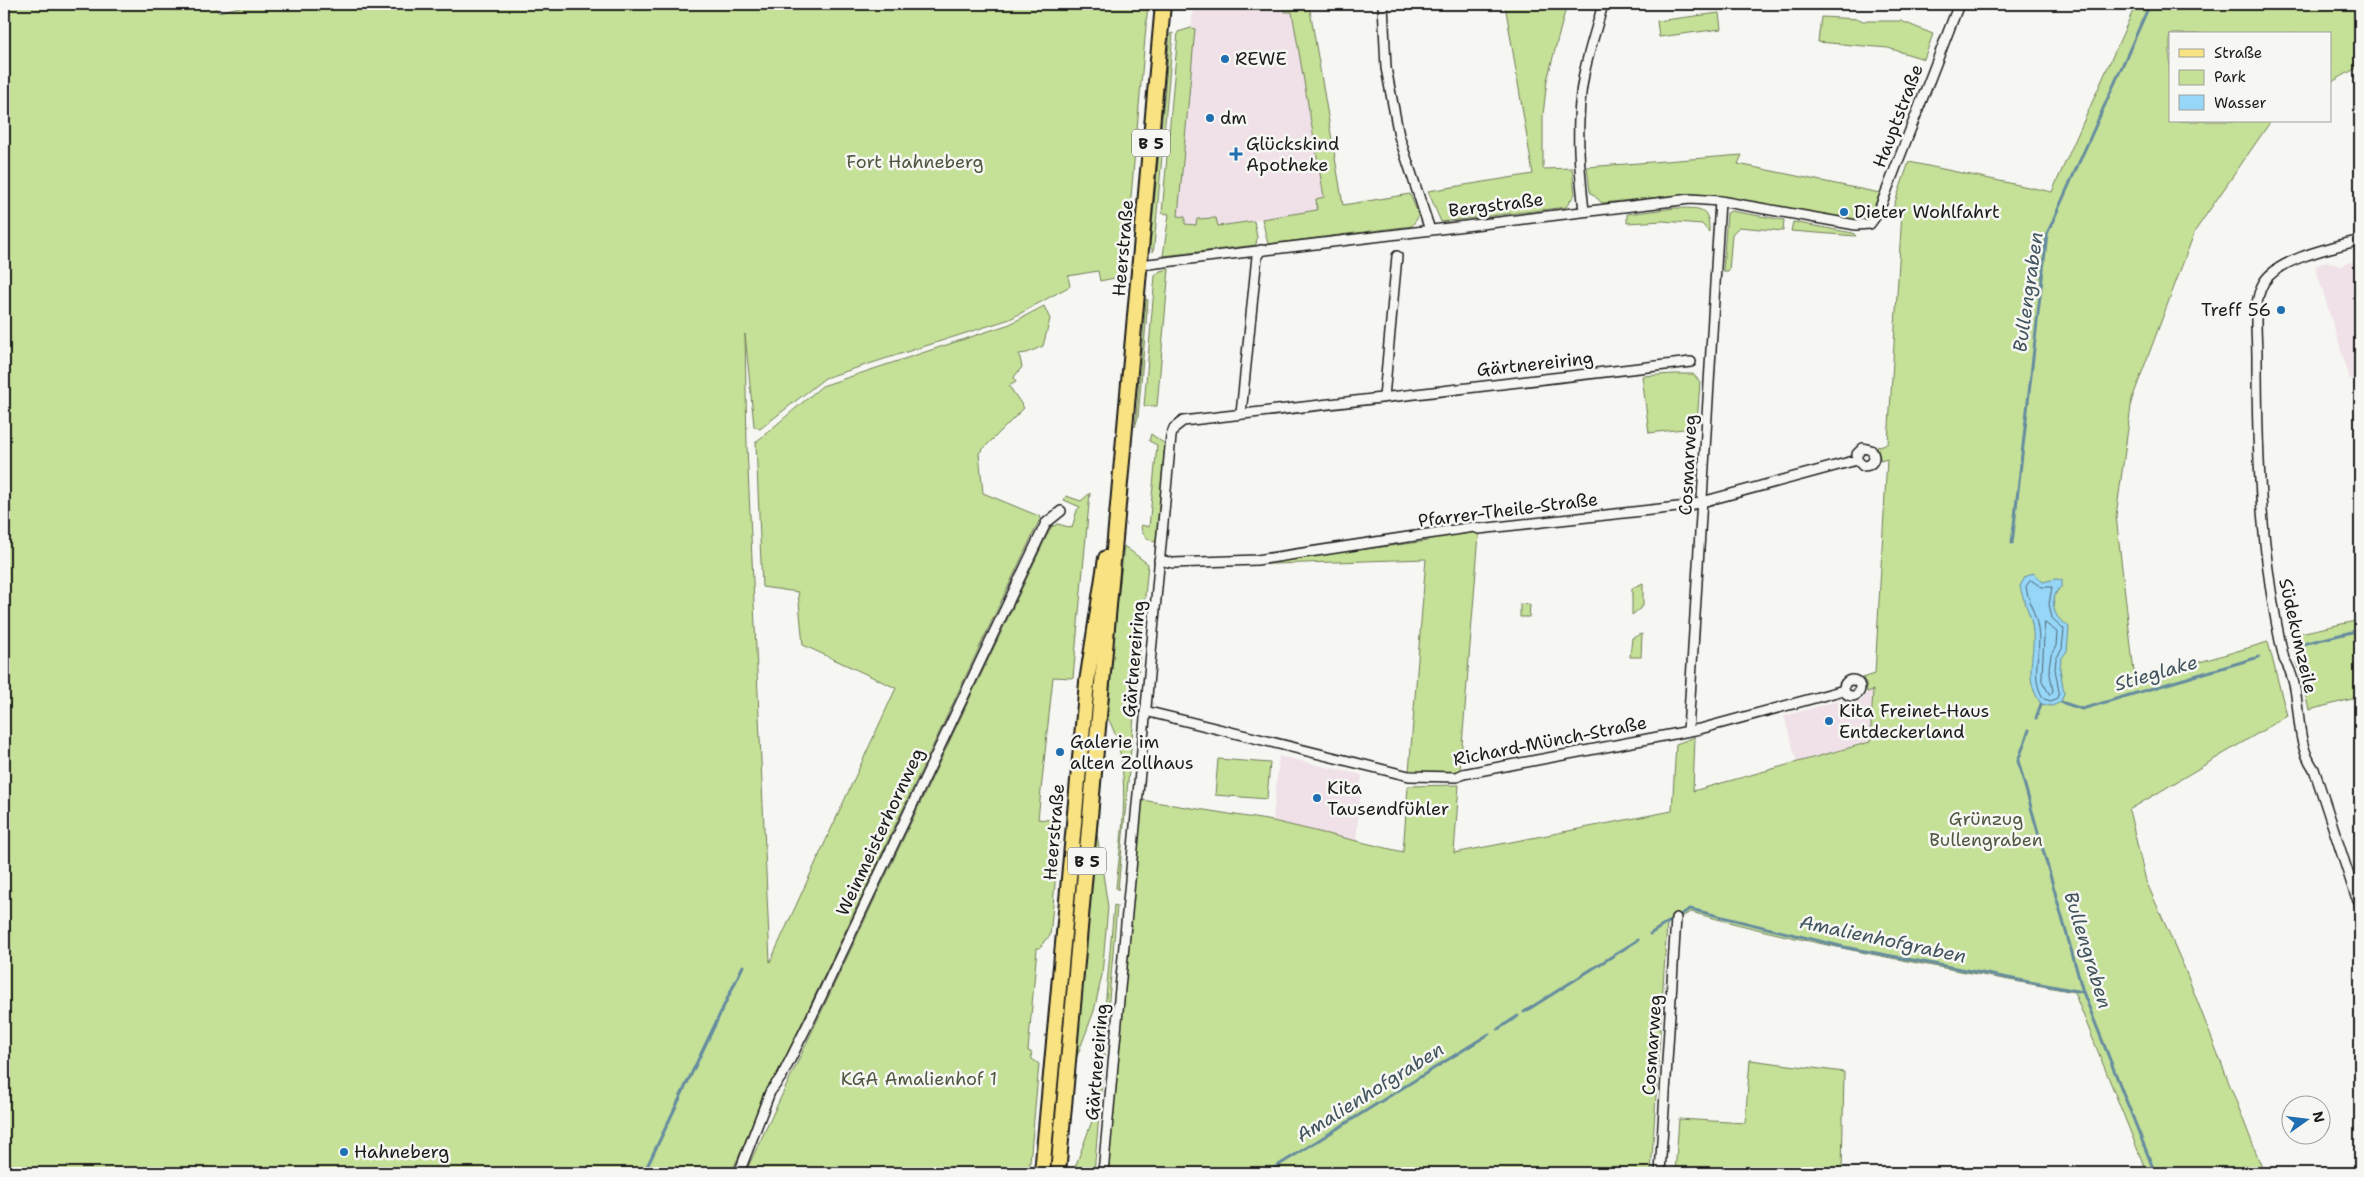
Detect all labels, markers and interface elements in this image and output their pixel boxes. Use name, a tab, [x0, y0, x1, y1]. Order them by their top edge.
legend	[2169, 32, 2332, 122]
text: Straße	[2214, 43, 2262, 63]
place label: REWE	[1235, 47, 1287, 71]
marker: REWE	[1219, 53, 1231, 65]
street label: Hauptstraße	[1867, 61, 1929, 171]
text: Park	[2214, 67, 2246, 87]
text: Wasser	[2214, 93, 2267, 113]
place label: dm	[1220, 106, 1247, 130]
marker: dm	[1204, 112, 1216, 124]
road number: B 5	[1132, 130, 1170, 156]
place label: Glückskind Apotheke	[1246, 132, 1340, 177]
marker: Glückskind Apotheke	[1230, 148, 1242, 160]
park label: Fort Hahneberg	[846, 150, 984, 174]
street label: Bergstraße	[1447, 187, 1545, 223]
street label: Heerstraße	[1107, 198, 1139, 298]
place label: Dieter Wohlfahrt	[1854, 200, 2000, 224]
marker: Dieter Wohlfahrt	[1838, 206, 1850, 218]
water label: Bullengraben	[2007, 230, 2049, 354]
place label: Treff 56	[2201, 298, 2271, 322]
marker: Treff 56	[2275, 304, 2287, 316]
street label: Gärtnereiring	[1475, 346, 1595, 382]
street label: Cosmarweg	[1673, 414, 1703, 516]
street label: Pfarrer-Theile-Straße	[1417, 487, 1599, 533]
street label: Südekumzeile	[2273, 576, 2323, 696]
street label: Gärtnereiring	[1117, 599, 1151, 719]
water label: Stieglake	[2111, 649, 2201, 697]
place label: Kita Freinet-Haus Entdeckerland	[1839, 699, 1989, 744]
street label: Richard-Münch-Straße	[1451, 710, 1649, 772]
marker: Kita Freinet-Haus Entdeckerland	[1823, 715, 1835, 727]
place label: Galerie im alten Zollhaus	[1070, 730, 1194, 775]
street label: Weinmeisterhornweg	[830, 744, 930, 920]
marker: Galerie im alten Zollhaus	[1054, 746, 1066, 758]
place label: Kita Tausendfühler	[1327, 776, 1449, 821]
street label: Heerstraße	[1038, 782, 1070, 882]
marker: Kita Tausendfühler	[1311, 792, 1323, 804]
park label: Grünzug Bullengraben	[1929, 807, 2043, 852]
road number: B 5	[1068, 848, 1106, 874]
water label: Bullengraben	[2058, 888, 2118, 1012]
water label: Amalienhofgraben	[1797, 909, 1969, 969]
street label: Cosmarweg	[1637, 994, 1667, 1096]
street label: Gärtnereiring	[1080, 1002, 1114, 1122]
water label: Amalienhofgraben	[1291, 1036, 1449, 1148]
park label: KGA Amalienhof 1	[841, 1067, 997, 1091]
north arrow	[2282, 1094, 2332, 1144]
text: N	[2309, 1109, 2329, 1124]
place label: Hahneberg	[354, 1140, 449, 1164]
marker: Hahneberg	[338, 1146, 350, 1158]

